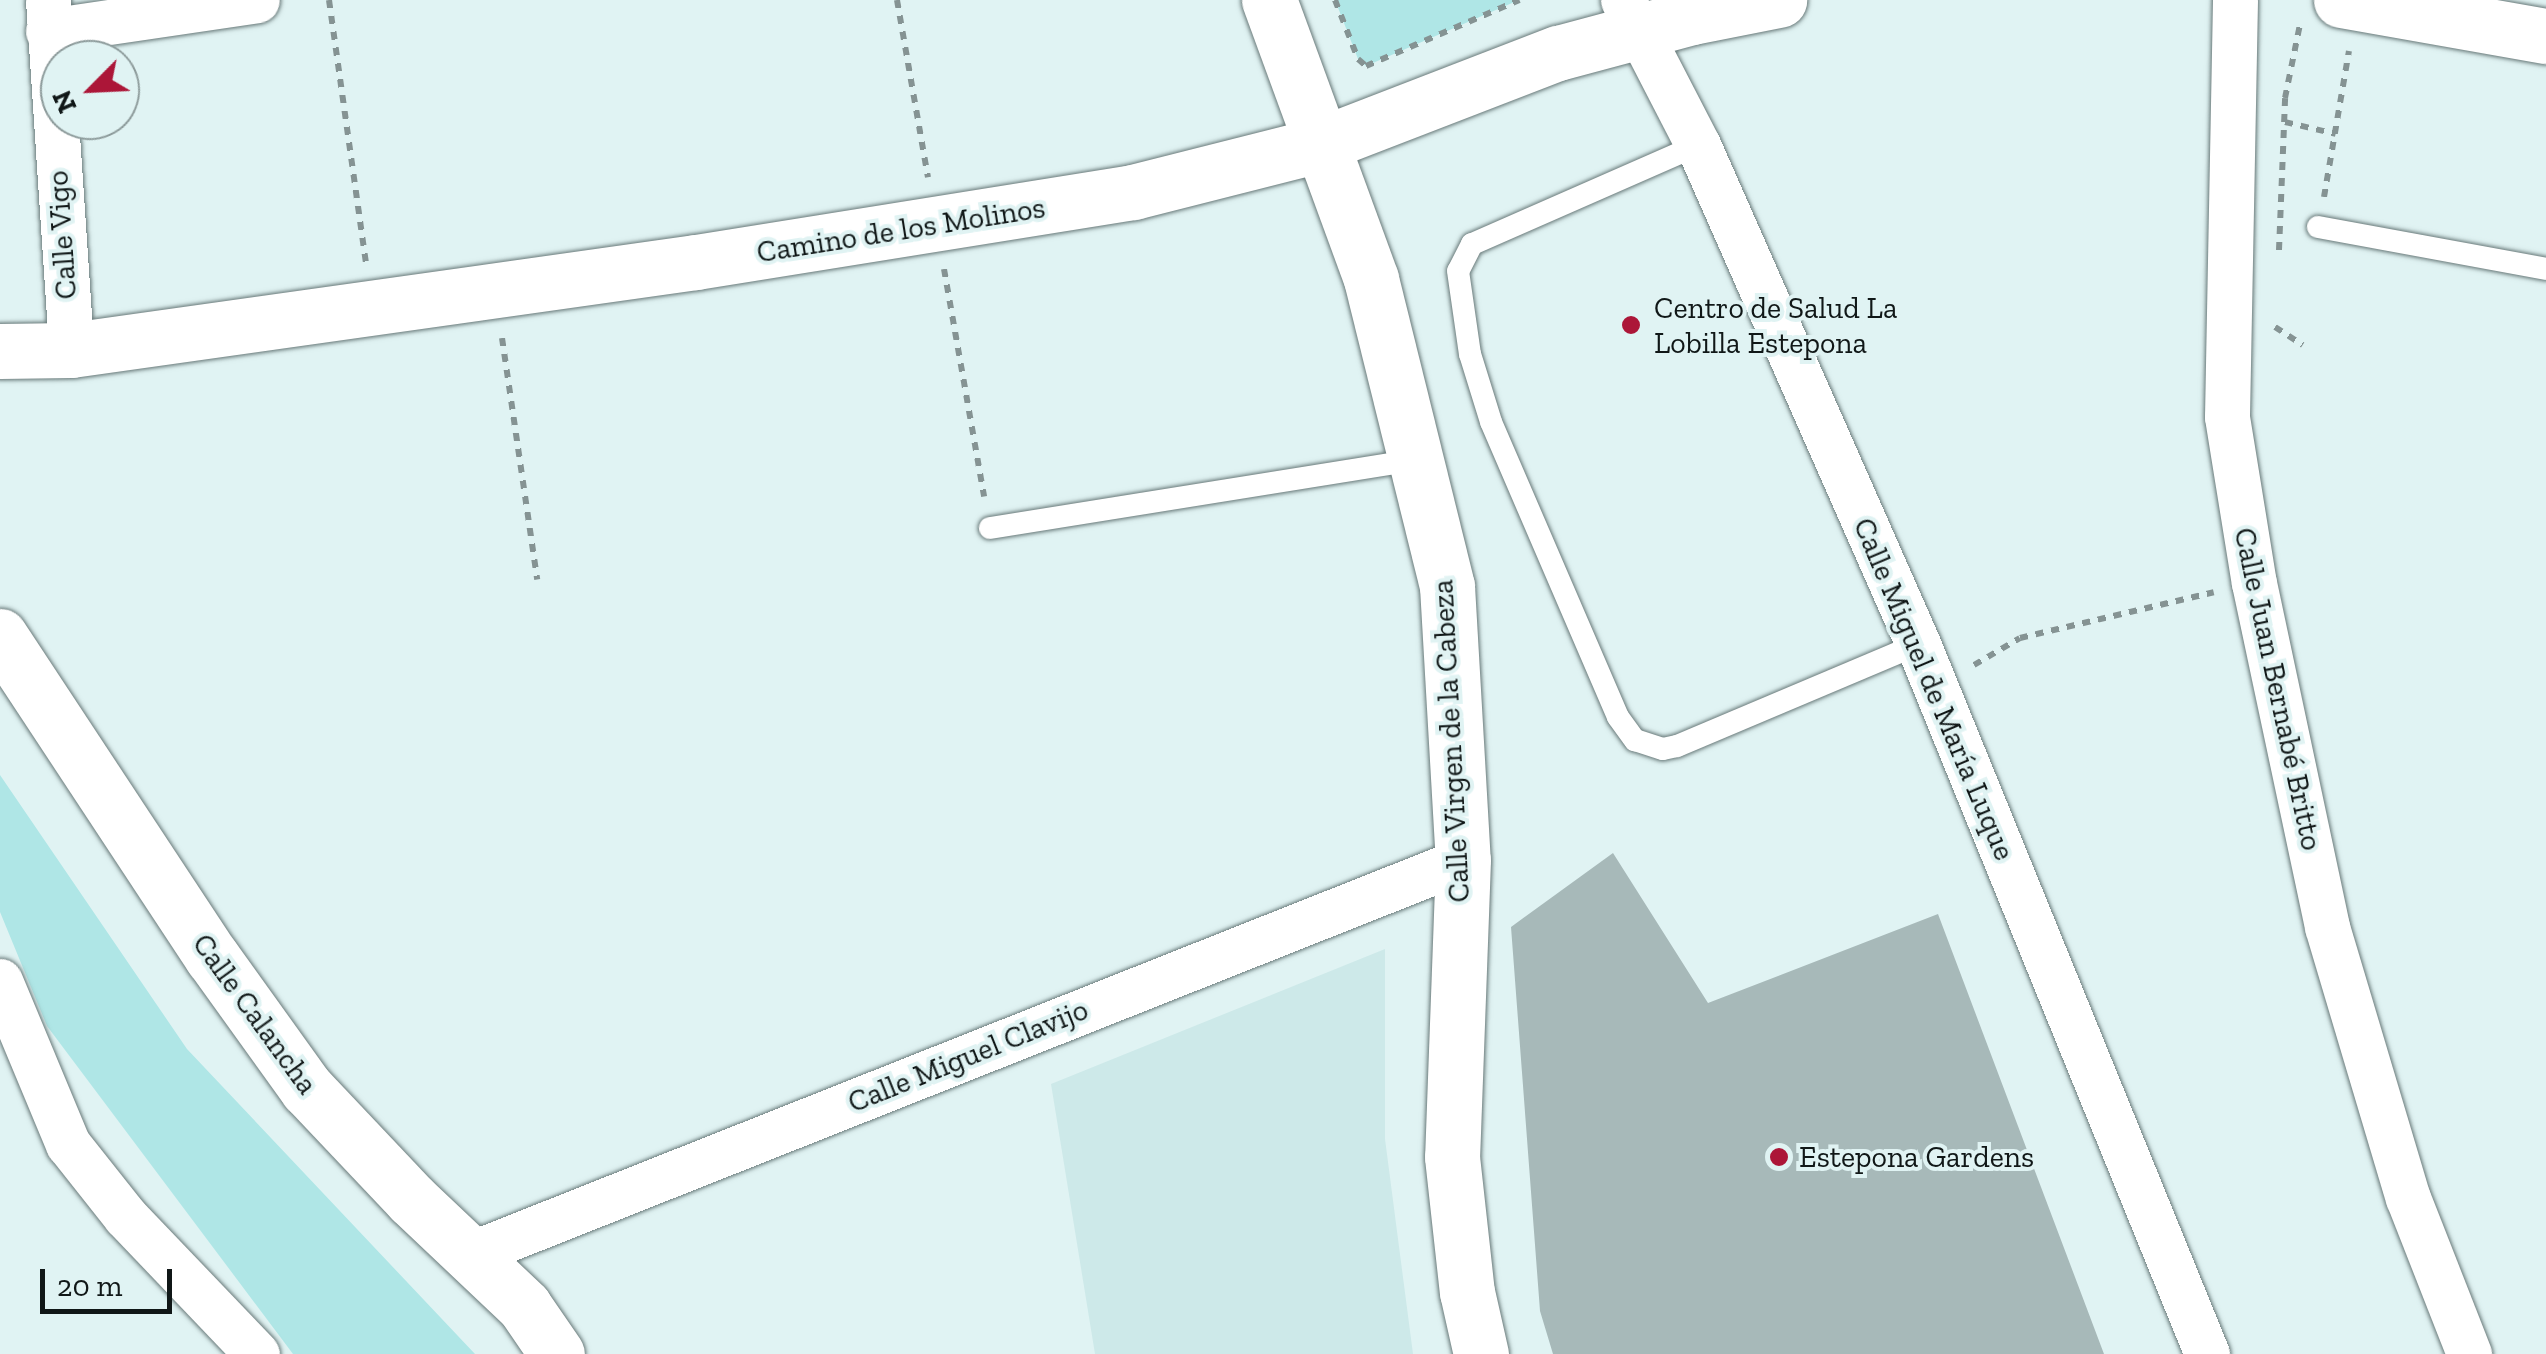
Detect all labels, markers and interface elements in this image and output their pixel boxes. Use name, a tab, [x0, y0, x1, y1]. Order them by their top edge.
north arrow	[40, 40, 140, 140]
text: N	[45, 85, 83, 118]
street label: Calle Vigo	[40, 169, 84, 301]
street label: Camino de los Molinos	[754, 189, 1048, 271]
place label: Centro de Salud La Lobilla Estepona	[1654, 290, 1897, 360]
marker: Centro de Salud La Lobilla Estepona	[1618, 312, 1644, 338]
street label: Calle Miguel de María Luque	[1846, 513, 2022, 865]
street label: Calle Juan Bernabé Britto	[2226, 524, 2330, 854]
street label: Calle Virgen de la Cabeza	[1425, 578, 1477, 904]
street label: Calle Calancha	[185, 927, 325, 1101]
street label: Calle Miguel Clavijo	[843, 991, 1093, 1121]
place label: Estepona Gardens	[1799, 1139, 2034, 1175]
marker: Estepona Gardens	[1768, 1146, 1790, 1168]
scale bar	[45, 1249, 178, 1311]
text: 20 m	[57, 1268, 122, 1304]

